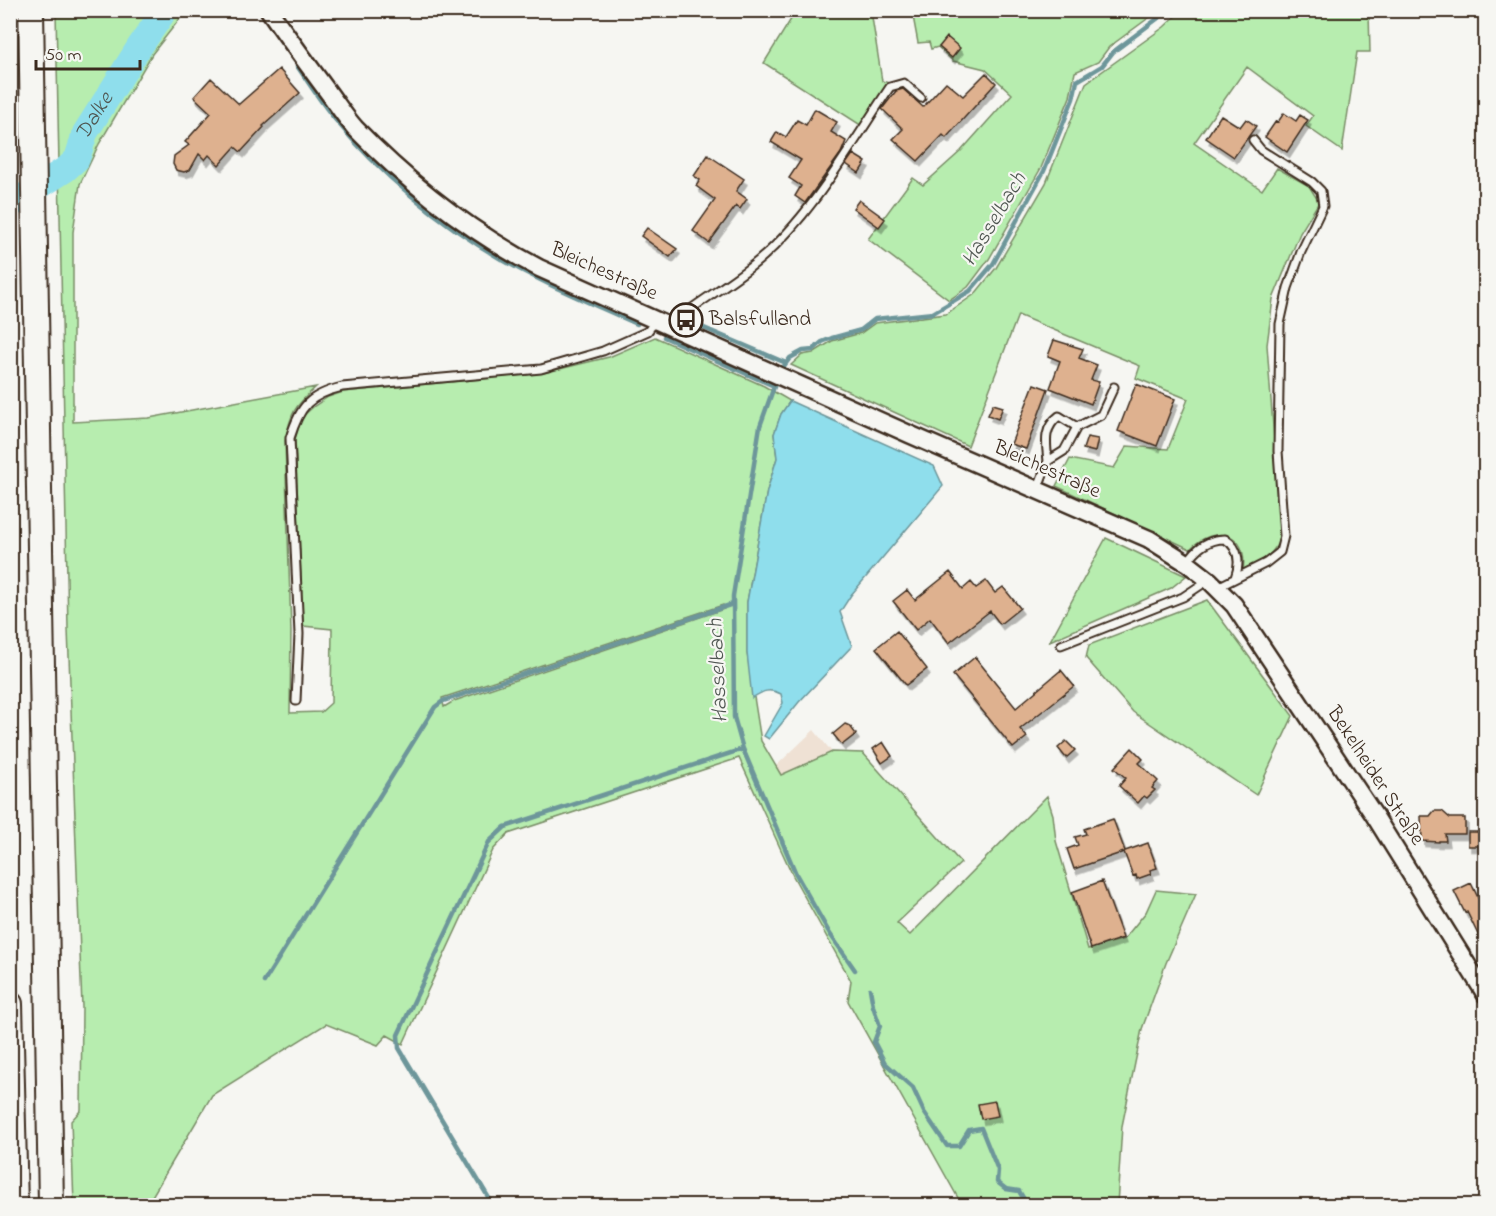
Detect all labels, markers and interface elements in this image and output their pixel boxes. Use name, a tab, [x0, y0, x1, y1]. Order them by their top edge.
scale bar	[36, 33, 140, 71]
text: 50 m	[45, 43, 82, 69]
water label: Dalke	[68, 85, 123, 147]
water label: Hasselbach	[954, 167, 1036, 273]
street label: Bleichestraße	[545, 235, 663, 309]
bus stop icon: Balsfulland	[668, 302, 704, 338]
place label: Balsfulland	[708, 305, 811, 335]
street label: Bleichestraße	[988, 433, 1106, 507]
water label: Hasselbach	[700, 618, 738, 724]
street label: Bekelheider Straße	[1318, 700, 1432, 852]

